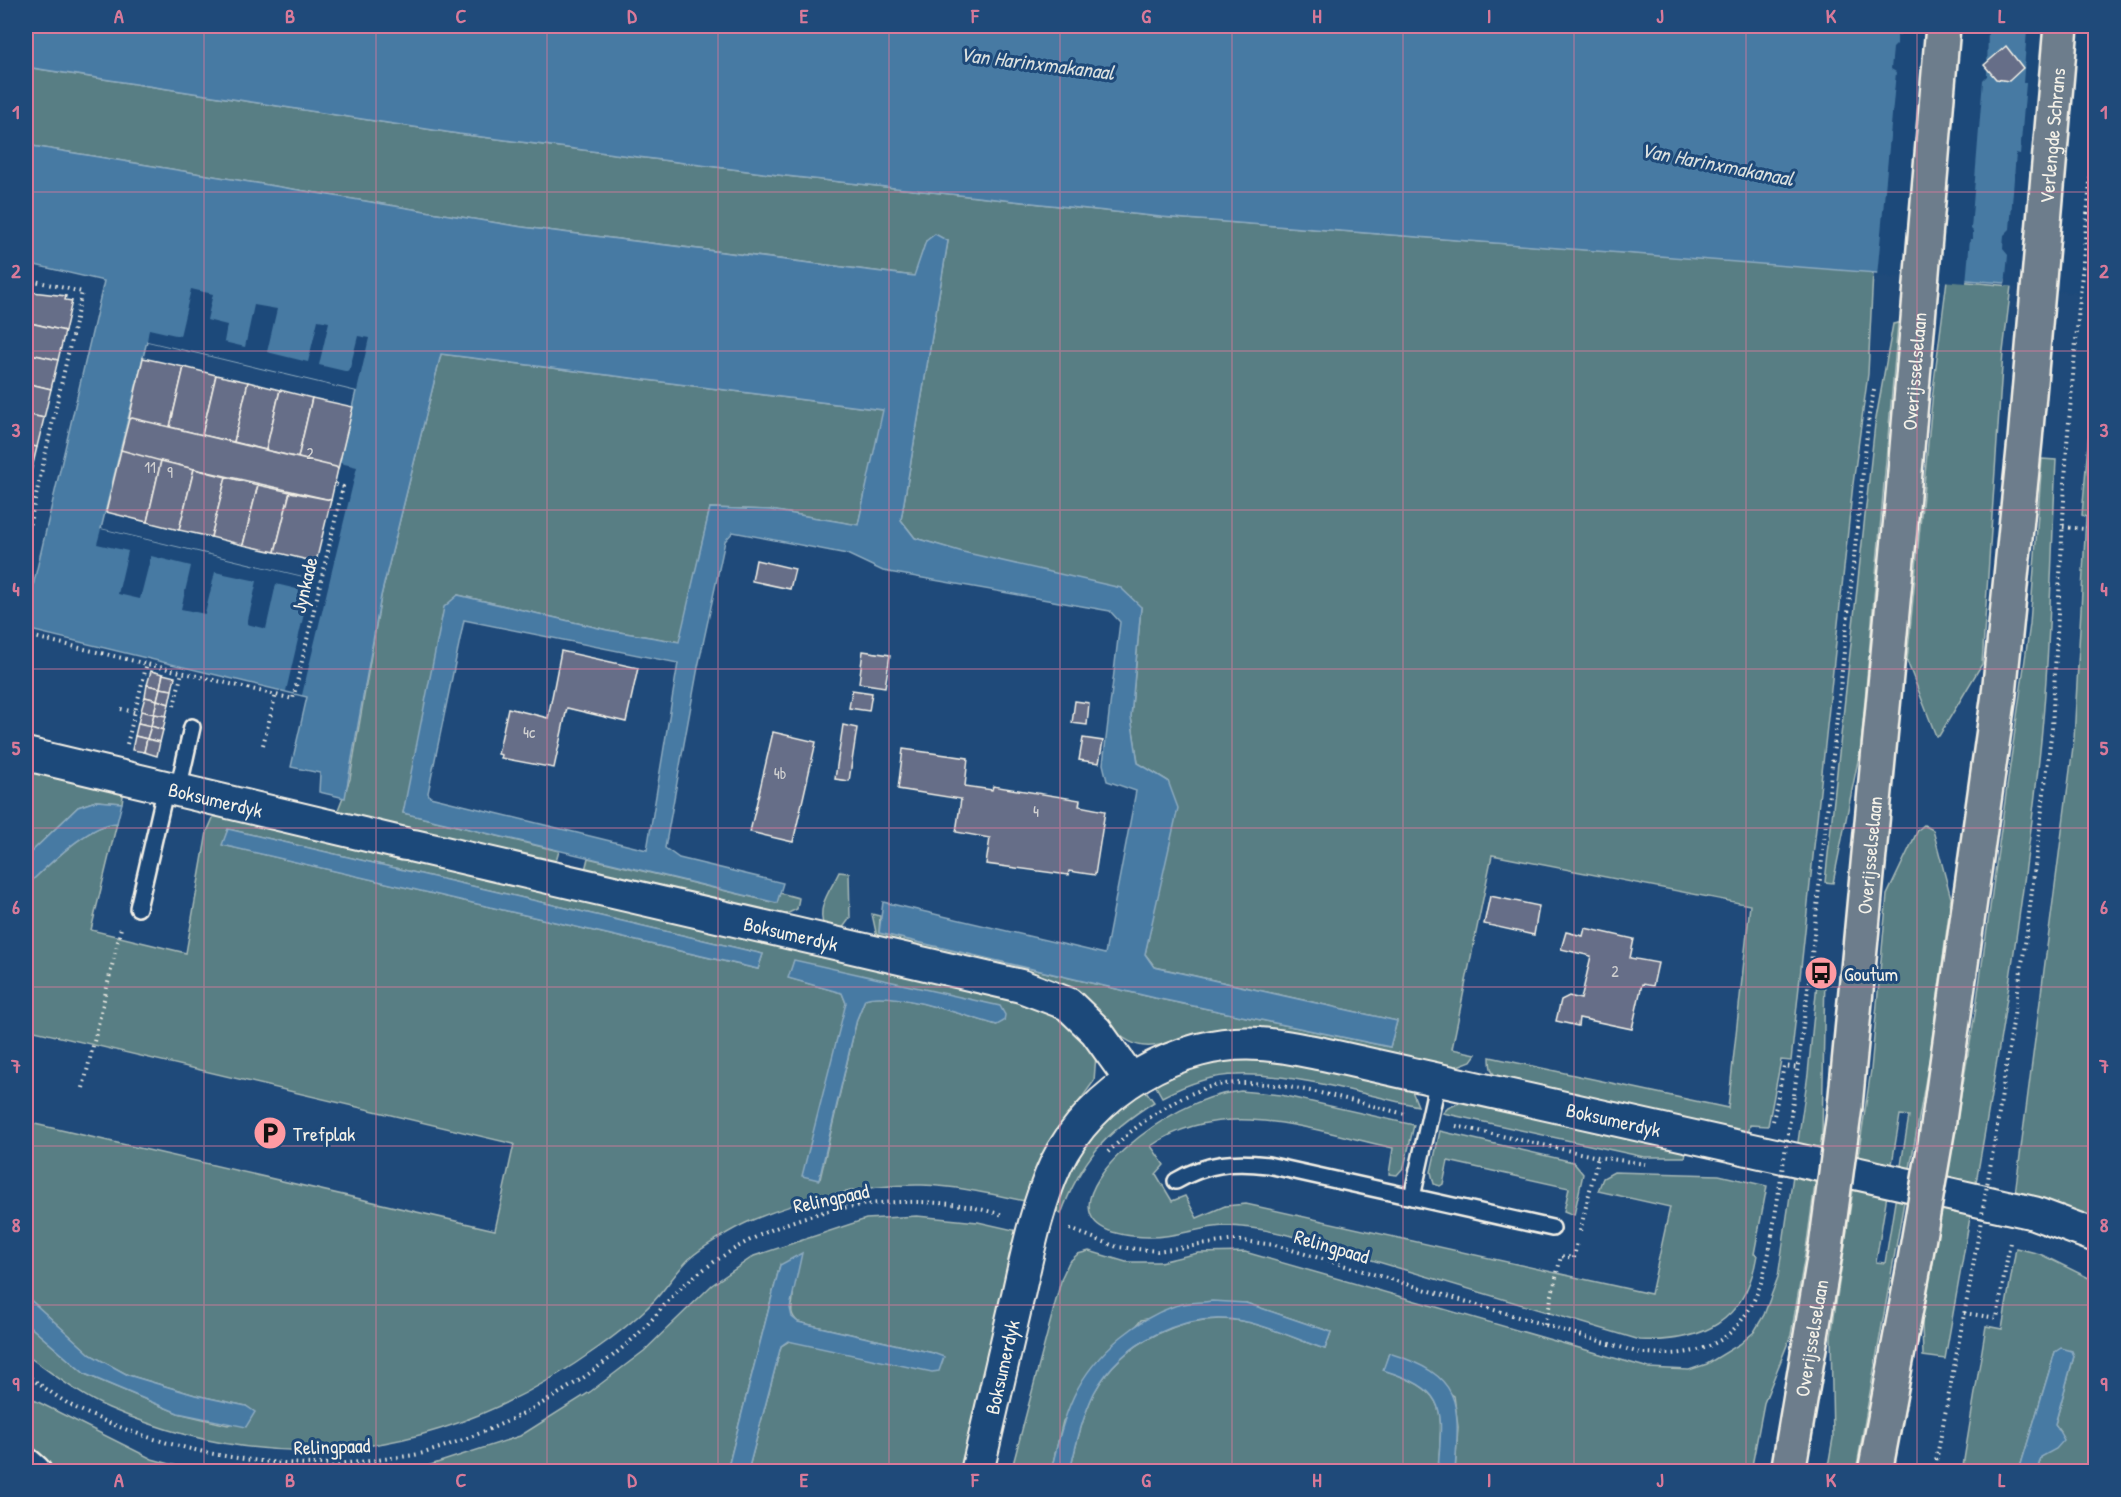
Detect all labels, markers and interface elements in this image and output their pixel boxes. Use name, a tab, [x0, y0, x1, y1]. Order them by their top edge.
text: A	[114, 2, 124, 29]
text: B	[285, 2, 295, 29]
text: C	[456, 2, 467, 29]
text: D	[627, 2, 637, 29]
text: E	[800, 2, 809, 29]
text: F	[970, 2, 980, 29]
text: G	[1141, 2, 1151, 29]
text: H	[1312, 2, 1322, 29]
text: I	[1487, 2, 1491, 29]
text: J	[1656, 2, 1664, 29]
text: K	[1826, 2, 1837, 29]
text: L	[1998, 2, 2006, 29]
water label: Van Harinxmakanaal	[958, 39, 1117, 87]
street label: Verlengde Schrans	[2032, 66, 2071, 205]
text: 1	[12, 98, 20, 125]
text: 1	[2100, 98, 2108, 125]
water label: Van Harinxmakanaal	[1638, 135, 1797, 193]
text: 2	[11, 257, 21, 284]
text: 2	[2099, 257, 2109, 284]
street label: Overijsselselaan	[1895, 311, 1932, 431]
text: 3	[12, 416, 21, 443]
text: 3	[2100, 416, 2109, 443]
house number: 2	[306, 442, 314, 464]
house number: 11	[144, 456, 156, 478]
house number: 9	[167, 461, 173, 483]
street label: Jynkade	[284, 554, 324, 616]
text: 4	[12, 575, 20, 602]
text: 4	[2100, 575, 2108, 602]
house number: 4c	[523, 721, 536, 743]
text: 5	[12, 734, 21, 761]
text: 5	[2100, 734, 2109, 761]
house number: 4b	[774, 762, 786, 784]
street label: Boksumerdyk	[166, 775, 266, 823]
street label: Overijsselselaan	[1850, 795, 1888, 915]
house number: 4	[1033, 800, 1039, 822]
text: 6	[12, 893, 20, 920]
text: 6	[2100, 893, 2108, 920]
street label: Boksumerdyk	[741, 909, 841, 957]
bus stop icon: Goutum	[1803, 955, 1839, 991]
house number: 2	[1611, 960, 1619, 982]
place label: Goutum	[1844, 960, 1898, 987]
text: 7	[10, 1052, 21, 1079]
text: 7	[2098, 1052, 2109, 1079]
street label: Boksumerdyk	[1564, 1095, 1663, 1143]
parking icon: Trefplak	[252, 1115, 288, 1151]
place label: Trefplak	[293, 1120, 355, 1147]
street label: Relingpaad	[791, 1177, 872, 1219]
text: 8	[12, 1211, 21, 1238]
text: 8	[2100, 1211, 2109, 1238]
street label: Relingpaad	[1291, 1222, 1373, 1270]
street label: Overijsselselaan	[1787, 1277, 1834, 1399]
street label: Boksumerdyk	[977, 1317, 1025, 1417]
text: 9	[12, 1370, 20, 1397]
text: 9	[2100, 1370, 2108, 1397]
street label: Relingpaad	[293, 1431, 371, 1461]
text: A	[114, 1466, 124, 1493]
text: B	[285, 1466, 295, 1493]
text: C	[456, 1466, 467, 1493]
text: D	[627, 1466, 637, 1493]
text: E	[800, 1466, 809, 1493]
text: F	[970, 1466, 980, 1493]
text: G	[1141, 1466, 1151, 1493]
text: H	[1312, 1466, 1322, 1493]
text: I	[1487, 1466, 1491, 1493]
text: J	[1656, 1466, 1664, 1493]
text: K	[1826, 1466, 1837, 1493]
text: L	[1998, 1466, 2006, 1493]

